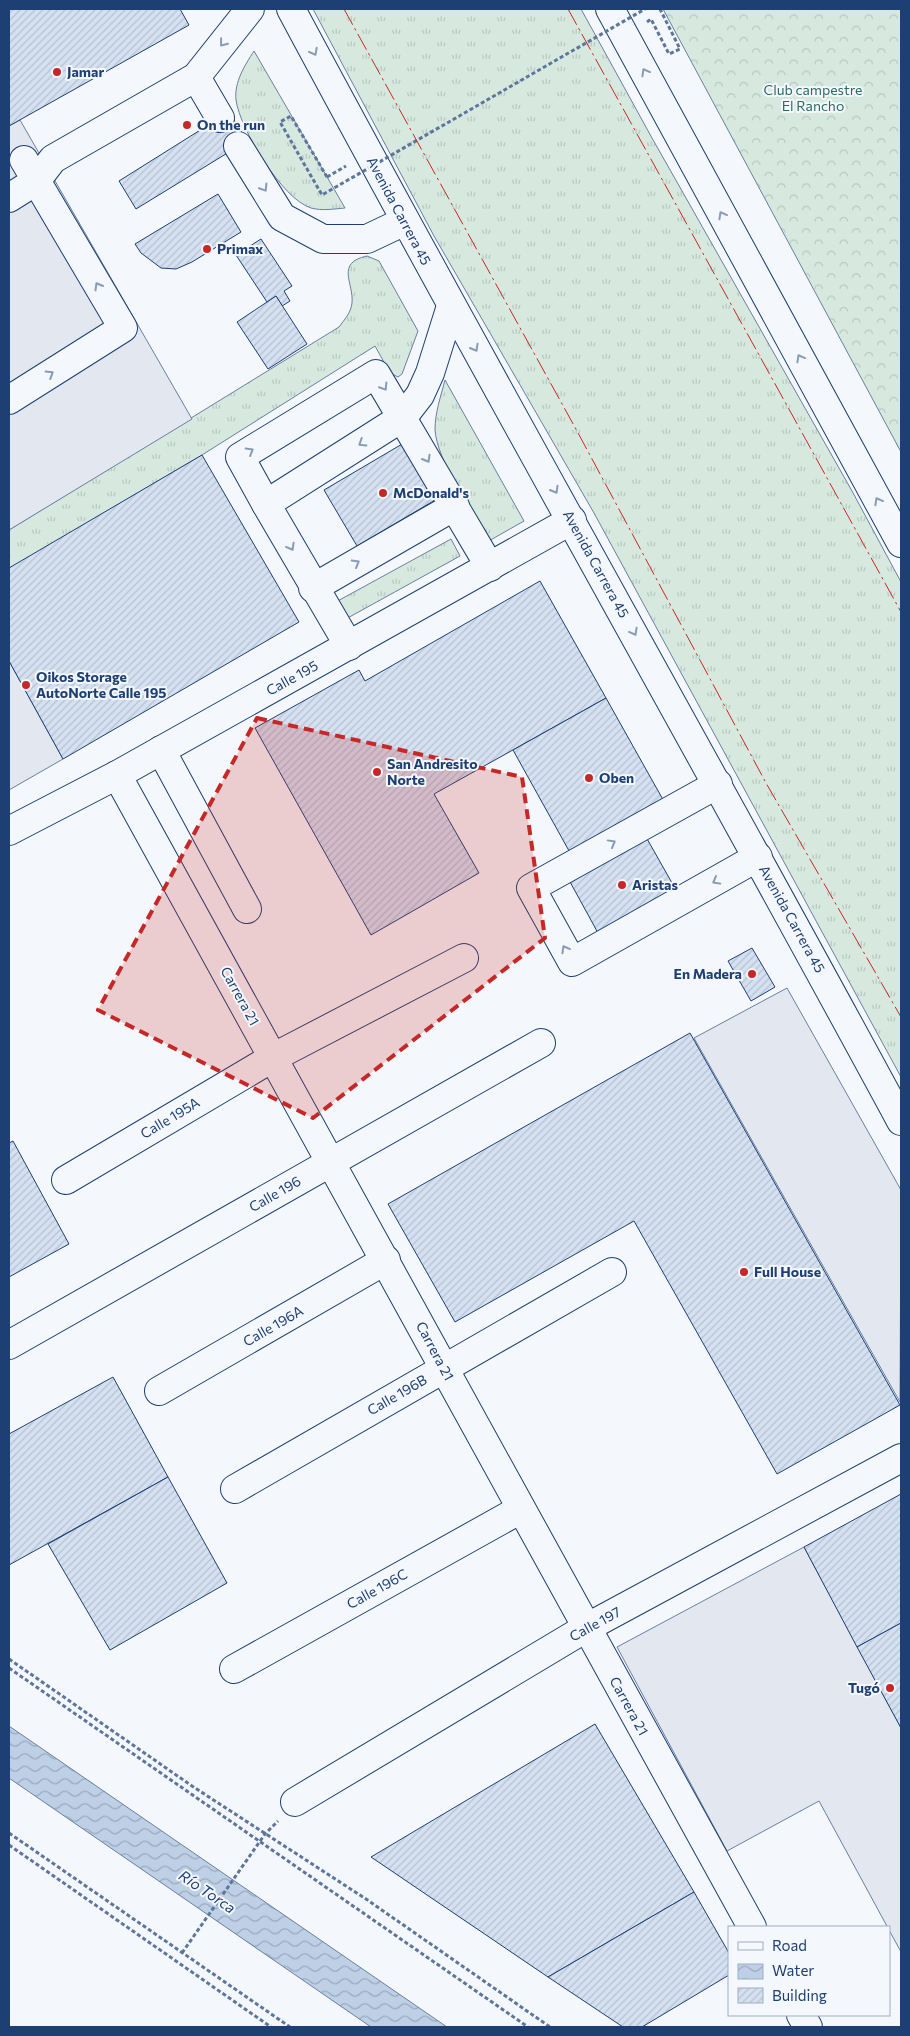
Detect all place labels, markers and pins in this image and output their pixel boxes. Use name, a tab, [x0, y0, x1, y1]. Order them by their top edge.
place label: Jamar	[67, 63, 104, 80]
marker: Jamar	[51, 66, 63, 78]
place label: On the run	[197, 116, 265, 133]
marker: On the run	[181, 119, 193, 131]
place label: Primax	[217, 240, 263, 257]
marker: Primax	[201, 243, 213, 255]
place label: McDonald's	[393, 484, 469, 501]
marker: McDonald's	[377, 487, 389, 499]
place label: Oikos Storage AutoNorte Calle 195	[36, 668, 166, 701]
marker: Oikos Storage AutoNorte Calle 195	[20, 679, 32, 691]
place label: San Andresito Norte	[387, 755, 478, 788]
marker: San Andresito Norte	[371, 766, 383, 778]
place label: Oben	[599, 769, 634, 786]
marker: Oben	[583, 772, 595, 784]
place label: Aristas	[632, 876, 678, 893]
marker: Aristas	[616, 879, 628, 891]
place label: En Madera	[674, 965, 742, 982]
marker: En Madera	[746, 968, 758, 980]
place label: Full House	[754, 1263, 821, 1280]
marker: Full House	[738, 1266, 750, 1278]
place label: Tugó	[848, 1679, 880, 1696]
marker: Tugó	[884, 1682, 896, 1694]

